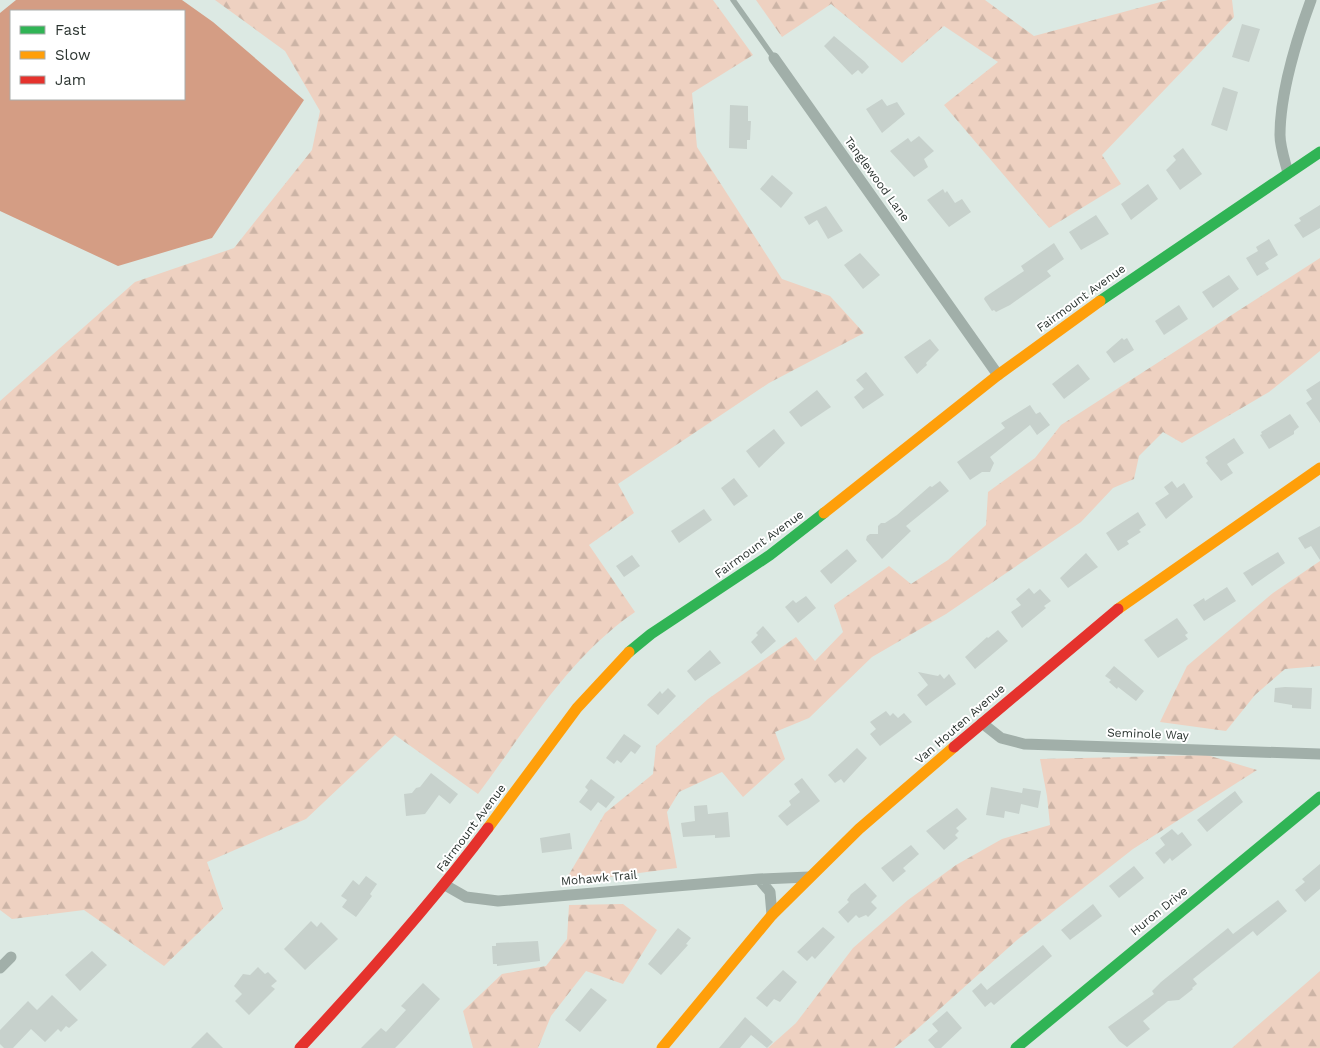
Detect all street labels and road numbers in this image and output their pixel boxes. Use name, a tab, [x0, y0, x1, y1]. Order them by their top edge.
street label: Tanglewood Lane	[842, 134, 912, 224]
street label: Fairmount Avenue	[1034, 261, 1128, 335]
street label: Fairmount Avenue	[712, 507, 806, 581]
street label: Van Houten Avenue	[912, 681, 1008, 767]
street label: Seminole Way	[1107, 726, 1190, 742]
street label: Fairmount Avenue	[433, 781, 509, 875]
street label: Mohawk Trail	[560, 868, 638, 888]
street label: Huron Drive	[1128, 884, 1190, 938]

